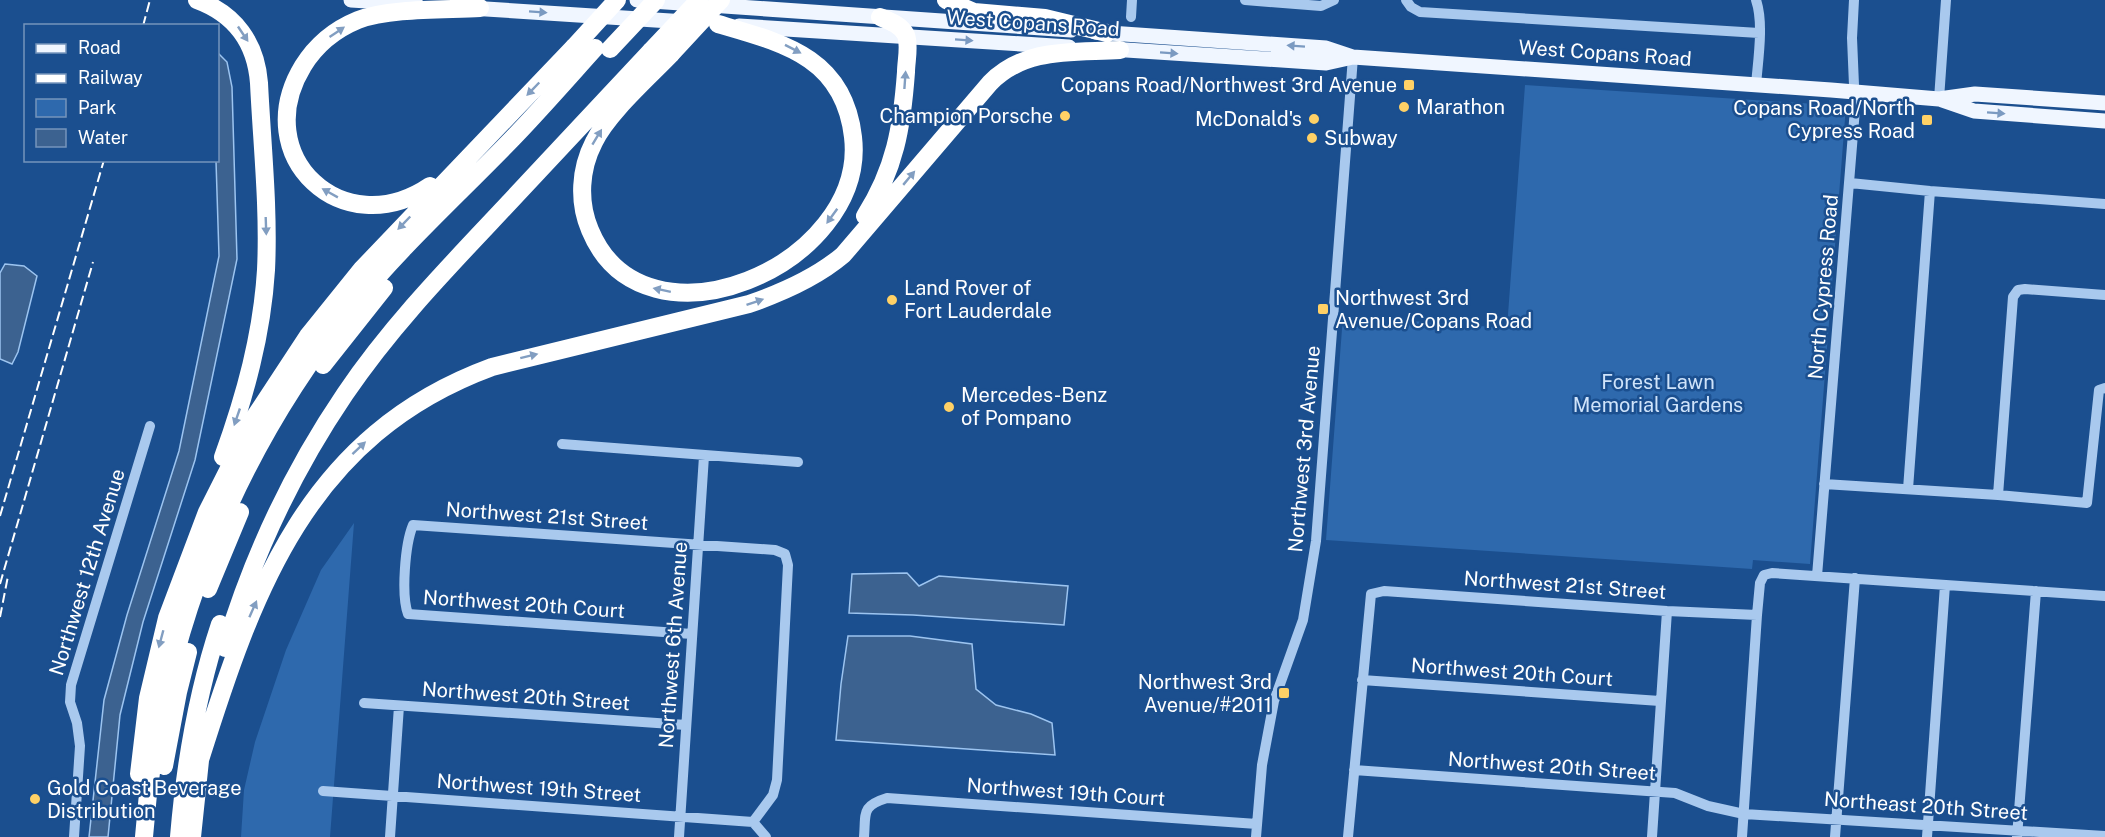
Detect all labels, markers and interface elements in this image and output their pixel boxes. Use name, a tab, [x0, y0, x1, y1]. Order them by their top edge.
street label: West Copans Road	[946, 5, 1120, 41]
one-way arrow	[529, 7, 548, 17]
legend	[24, 24, 219, 162]
one-way arrow	[238, 26, 249, 42]
one-way arrow	[328, 26, 344, 38]
one-way arrow	[955, 35, 974, 44]
street label: West Copans Road	[1518, 35, 1692, 71]
text: Road	[78, 37, 121, 58]
one-way arrow	[1286, 41, 1305, 51]
one-way arrow	[785, 44, 802, 54]
one-way arrow	[1160, 48, 1179, 58]
text: Railway	[78, 67, 143, 88]
one-way arrow	[900, 71, 910, 90]
place label: Copans Road/Northwest 3rd Avenue	[1061, 73, 1397, 97]
marker: Copans Road/Northwest 3rd Avenue	[1402, 78, 1416, 92]
one-way arrow	[526, 81, 540, 96]
place label: Marathon	[1416, 95, 1505, 119]
place label: Copans Road/North Cypress Road	[1733, 96, 1915, 143]
text: Park	[78, 97, 116, 118]
marker: Marathon	[1397, 100, 1411, 114]
place label: Champion Porsche	[879, 104, 1053, 128]
place label: McDonald's	[1195, 107, 1302, 131]
one-way arrow	[1986, 108, 2005, 118]
marker: Champion Porsche	[1058, 109, 1072, 123]
marker: McDonald's	[1307, 112, 1321, 126]
marker: Copans Road/North Cypress Road	[1920, 113, 1934, 127]
place label: Subway	[1324, 126, 1398, 150]
text: Water	[78, 127, 128, 148]
one-way arrow	[592, 128, 602, 145]
marker: Subway	[1305, 131, 1319, 145]
one-way arrow	[902, 171, 915, 186]
one-way arrow	[321, 188, 338, 198]
street label: North Cypress Road	[1803, 193, 1843, 381]
one-way arrow	[826, 208, 838, 224]
one-way arrow	[261, 216, 270, 235]
one-way arrow	[397, 216, 411, 230]
place label: Land Rover of Fort Lauderdale	[904, 276, 1052, 323]
one-way arrow	[652, 285, 671, 294]
place label: Northwest 3rd Avenue/Copans Road	[1335, 286, 1532, 333]
marker: Land Rover of Fort Lauderdale	[885, 293, 899, 307]
one-way arrow	[746, 297, 764, 306]
marker: Northwest 3rd Avenue/Copans Road	[1316, 302, 1330, 316]
street label: Northwest 3rd Avenue	[1283, 345, 1325, 553]
one-way arrow	[520, 351, 538, 361]
park label: Forest Lawn Memorial Gardens	[1573, 370, 1743, 417]
place label: Mercedes-Benz of Pompano	[961, 383, 1107, 430]
marker: Mercedes-Benz of Pompano	[942, 400, 956, 414]
one-way arrow	[232, 408, 241, 426]
one-way arrow	[352, 441, 366, 455]
street label: Northwest 12th Avenue	[44, 466, 130, 678]
street label: Northwest 21st Street	[445, 497, 649, 535]
street label: Northwest 6th Avenue	[654, 541, 692, 749]
street label: Northwest 21st Street	[1463, 566, 1667, 604]
street label: Northwest 20th Court	[422, 585, 626, 623]
one-way arrow	[248, 600, 257, 617]
one-way arrow	[156, 630, 165, 648]
street label: Northwest 20th Court	[1410, 653, 1614, 691]
place label: Northwest 3rd Avenue/#2011	[1138, 670, 1272, 717]
street label: Northwest 20th Street	[421, 677, 631, 715]
marker: Northwest 3rd Avenue/#2011	[1277, 686, 1291, 700]
street label: Northwest 20th Street	[1447, 747, 1657, 785]
street label: Northwest 19th Street	[436, 769, 642, 807]
street label: Northwest 19th Court	[966, 773, 1166, 811]
place label: Gold Coast Beverage Distribution	[47, 776, 242, 823]
street label: Northeast 20th Street	[1823, 787, 2029, 825]
marker: Gold Coast Beverage Distribution	[28, 792, 42, 806]

